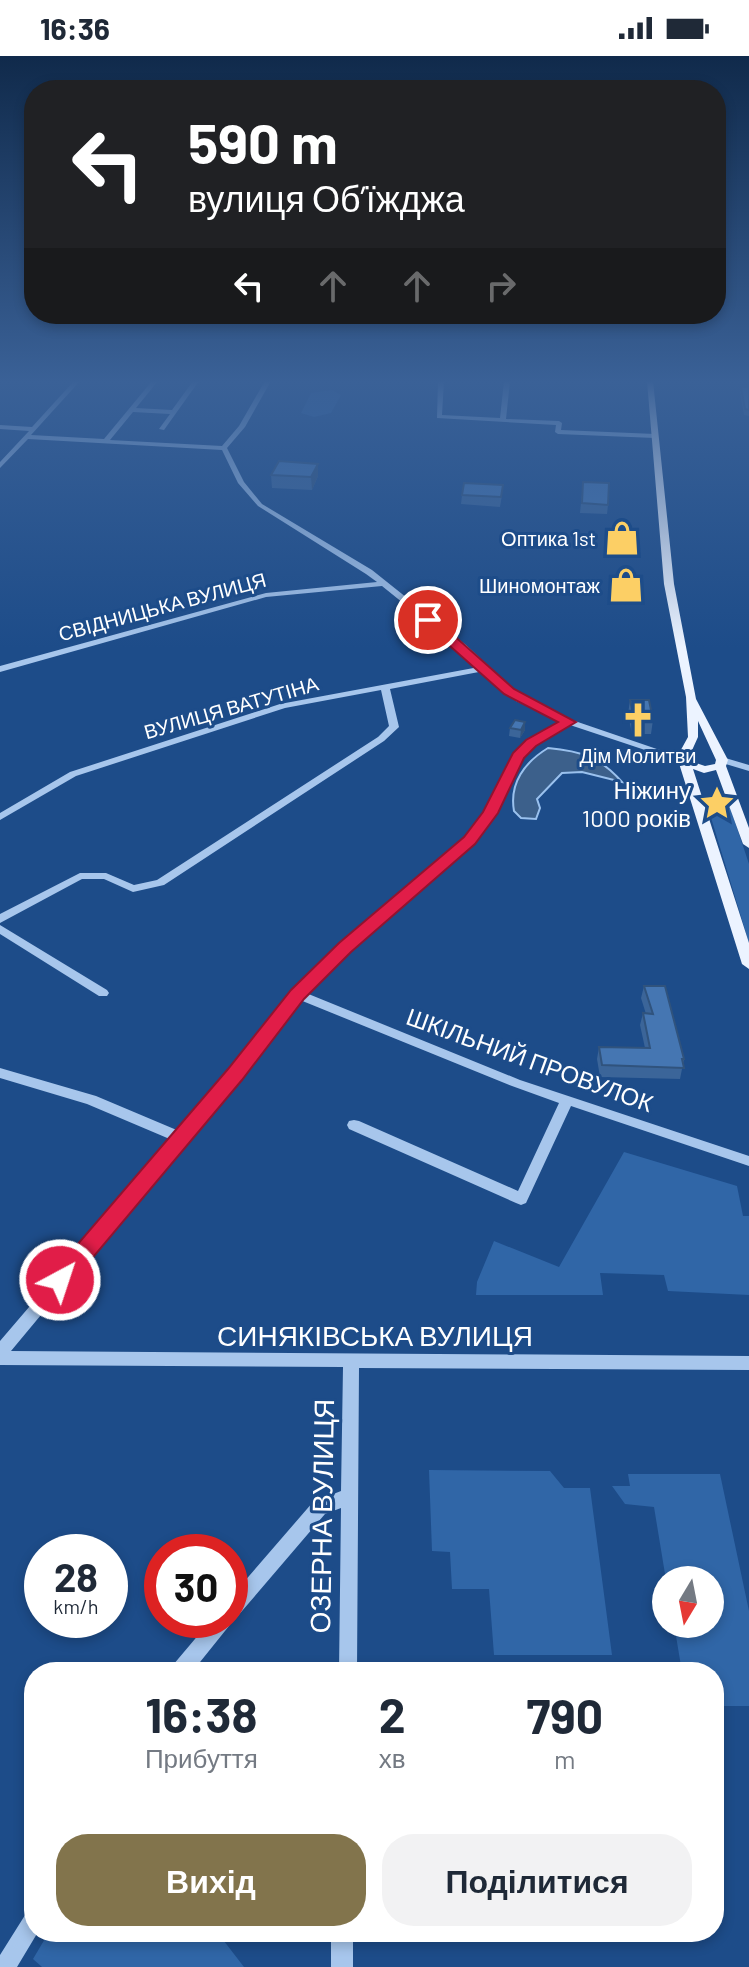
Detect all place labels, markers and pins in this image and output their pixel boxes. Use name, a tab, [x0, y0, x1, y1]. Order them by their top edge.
shop icon: Оптика 1st	[603, 519, 641, 557]
place label: Оптика 1st	[501, 526, 596, 550]
shop icon: Шиномонтаж	[607, 566, 645, 604]
place label: Шиномонтаж	[479, 573, 601, 597]
pin	[394, 586, 462, 654]
church icon: Дім Молитви	[619, 701, 657, 739]
place label: Дім Молитви	[579, 743, 697, 767]
place label: Ніжину 1000 років	[582, 775, 691, 832]
place icon: Ніжину 1000 років	[698, 784, 736, 822]

